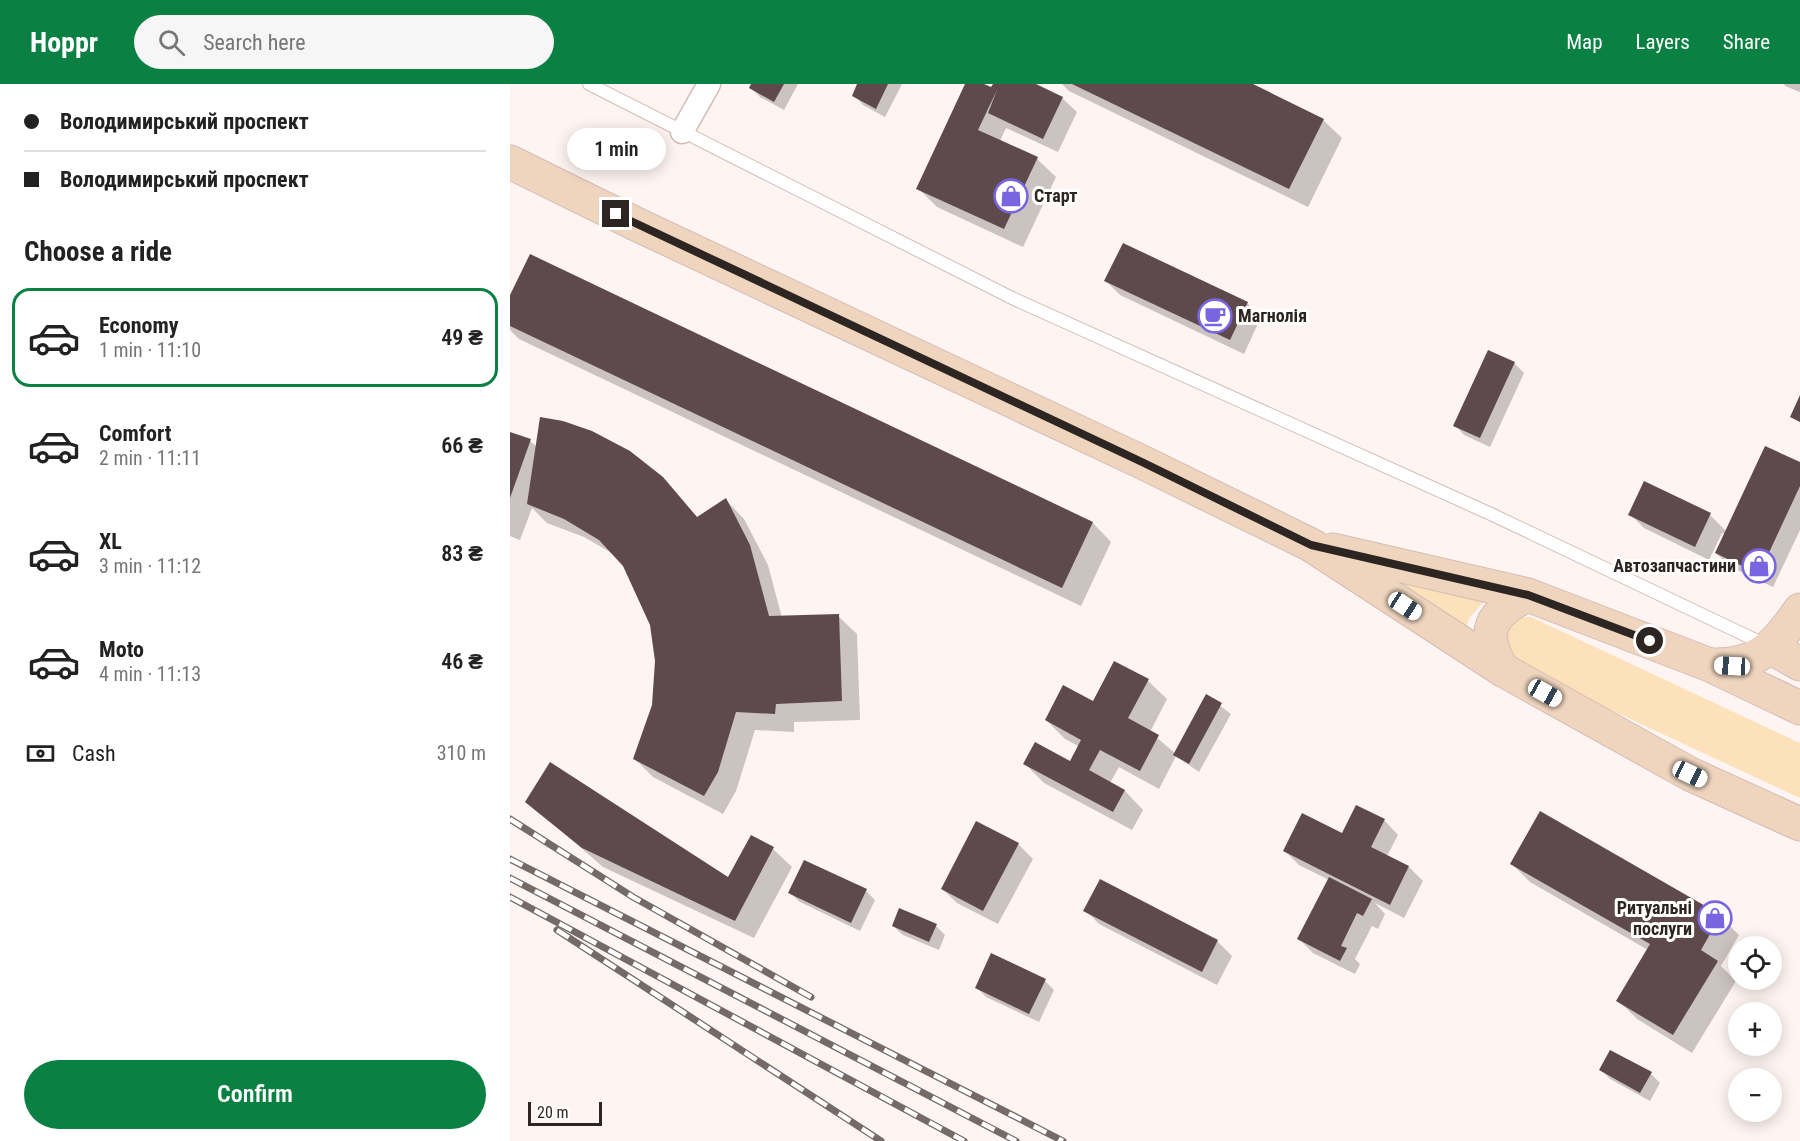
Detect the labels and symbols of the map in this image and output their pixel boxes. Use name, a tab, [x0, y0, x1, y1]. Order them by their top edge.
callout: 1 min	[567, 127, 666, 169]
shop icon: Старт	[993, 178, 1029, 214]
place label: Старт	[1034, 185, 1077, 206]
route end	[602, 200, 629, 227]
cafe icon: Магнолія	[1197, 298, 1233, 334]
place label: Магнолія	[1238, 305, 1307, 326]
shop icon: Автозапчастини	[1741, 548, 1777, 584]
place label: Автозапчастини	[1613, 555, 1736, 576]
car	[1385, 589, 1425, 623]
route start	[1636, 627, 1663, 654]
car	[1714, 656, 1750, 676]
car	[1525, 676, 1565, 710]
car	[1670, 758, 1710, 790]
place label: Ритуальні послуги	[1617, 897, 1692, 939]
shop icon: Ритуальні послуги	[1697, 900, 1733, 936]
scale bar	[528, 1099, 602, 1126]

